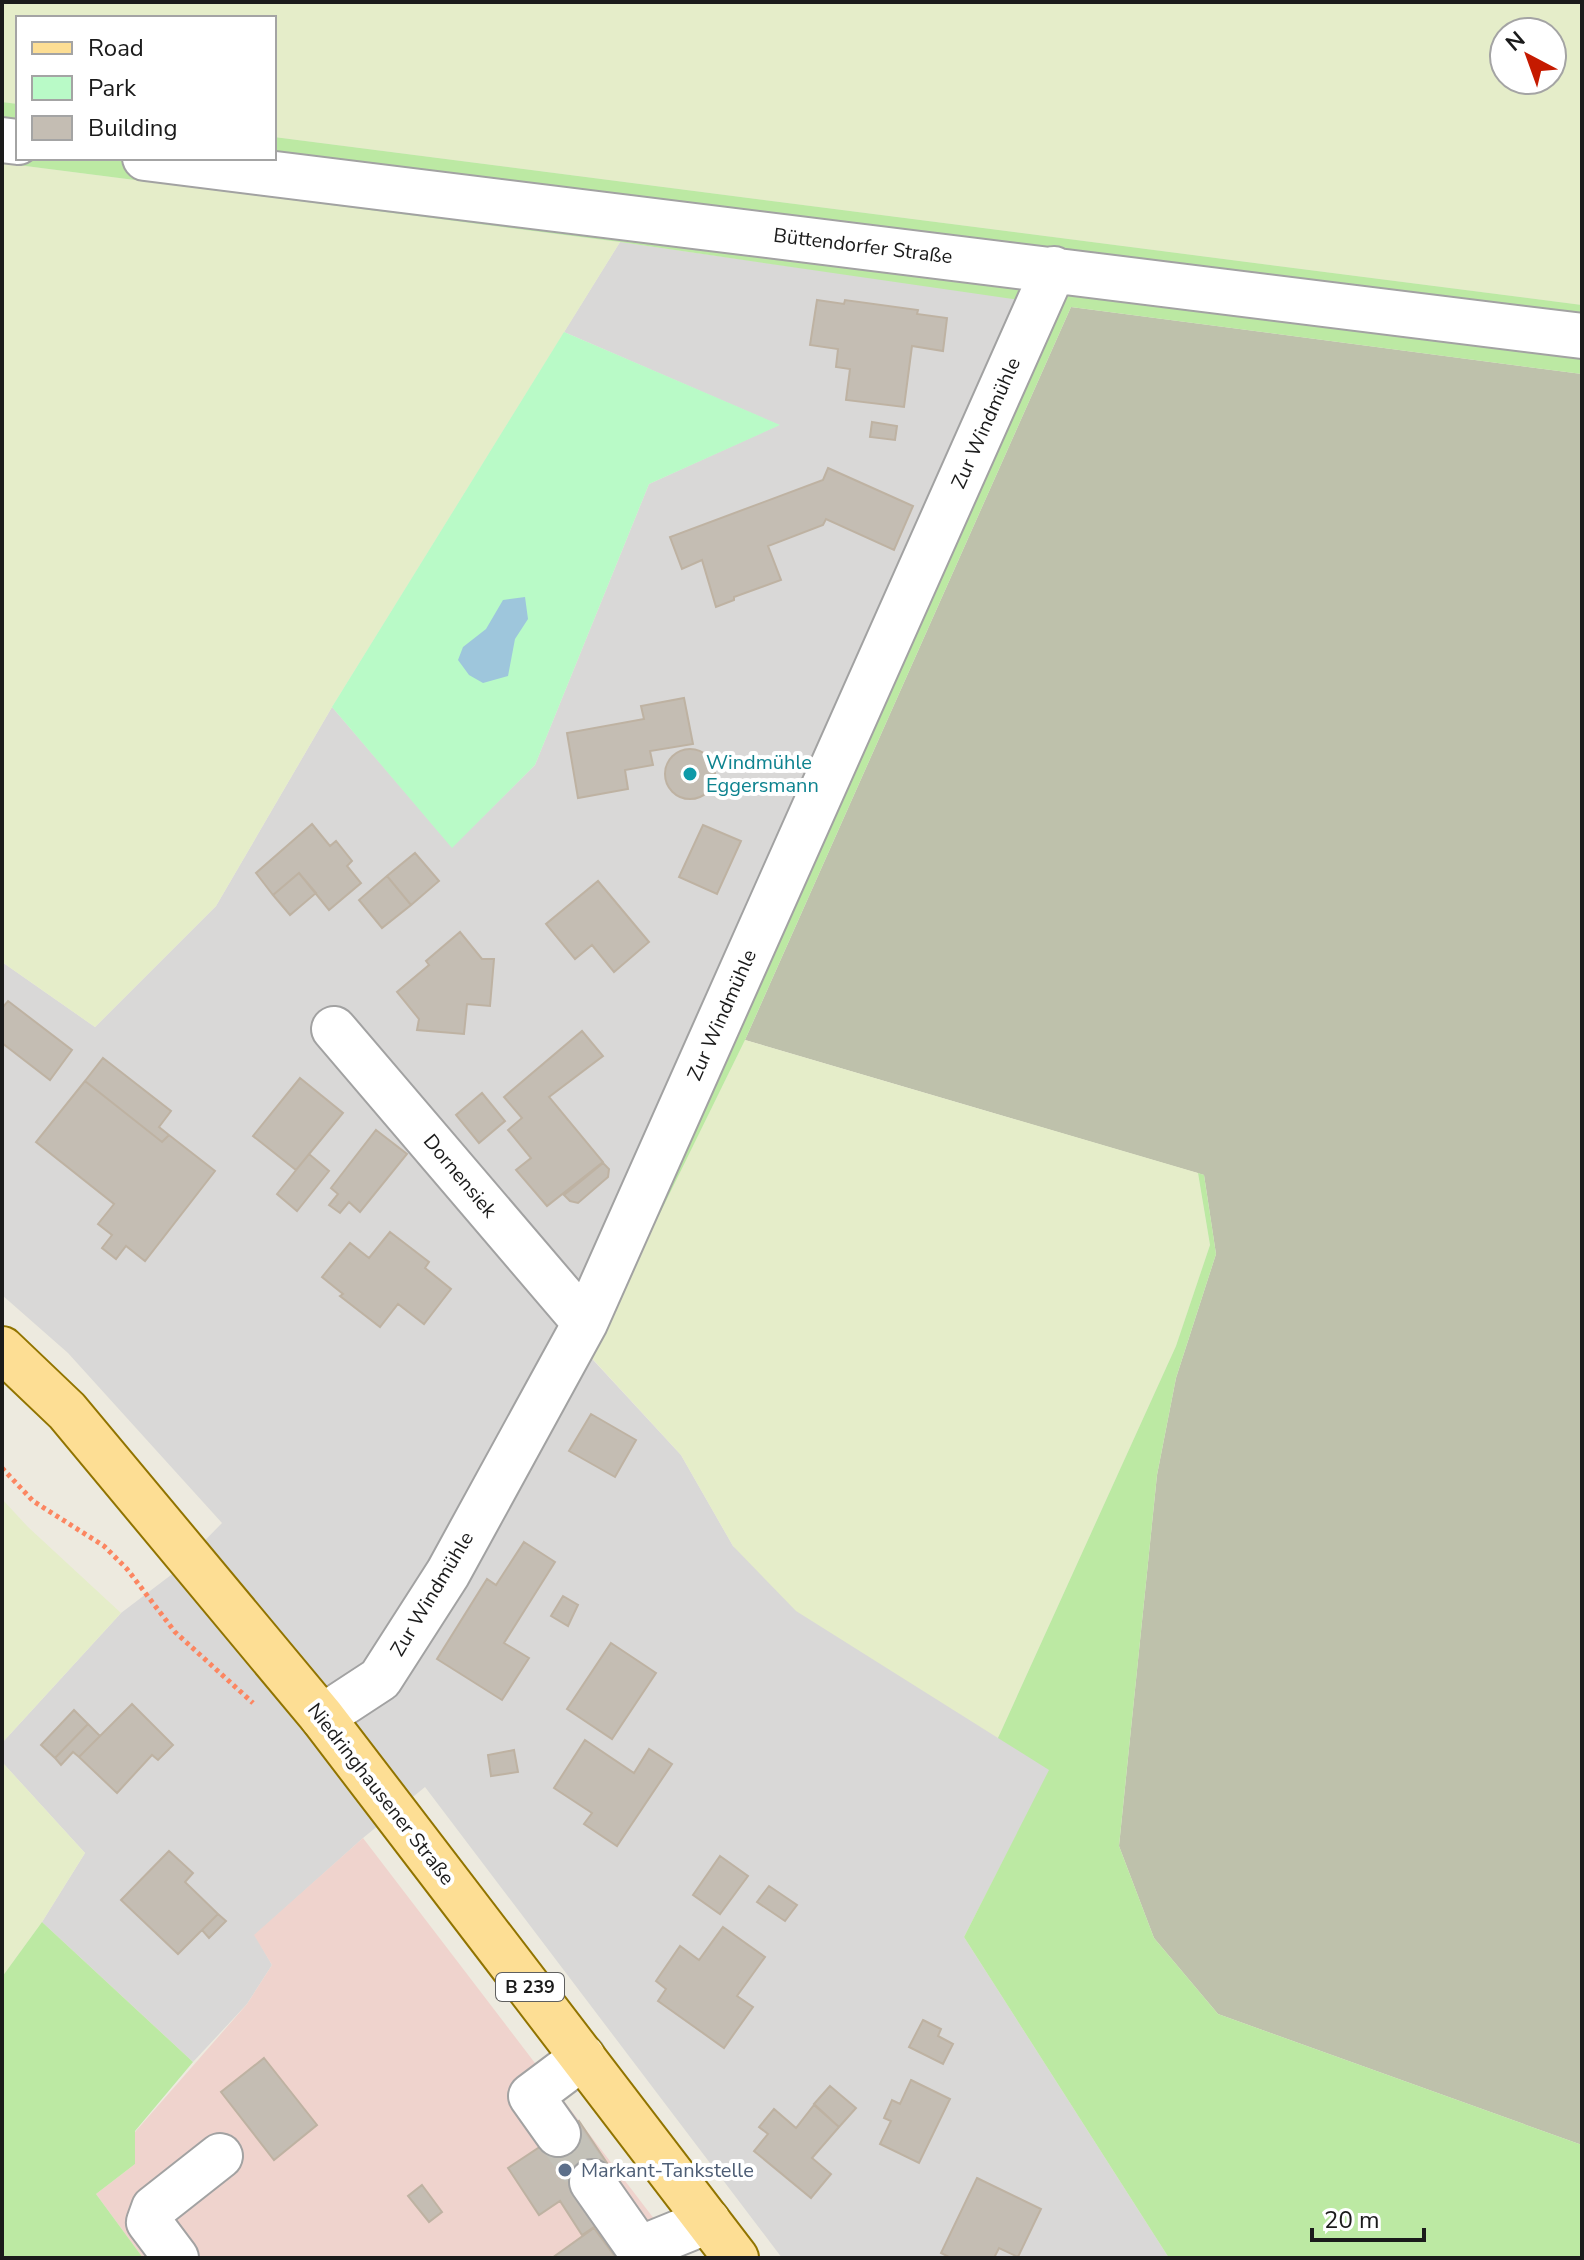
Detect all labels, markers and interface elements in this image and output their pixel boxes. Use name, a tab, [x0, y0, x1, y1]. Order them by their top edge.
legend	[16, 16, 276, 160]
north arrow	[1488, 16, 1568, 96]
text: N	[1499, 25, 1532, 58]
text: Road	[88, 32, 144, 64]
text: Park	[88, 72, 137, 104]
text: Building	[88, 112, 178, 144]
street label: Büttendorfer Straße	[772, 222, 954, 270]
street label: Zur Windmühle	[945, 353, 1027, 493]
place label: Windmühle Eggersmann	[706, 749, 819, 799]
marker: Windmühle Eggersmann	[681, 765, 699, 783]
street label: Zur Windmühle	[681, 945, 763, 1085]
street label: Dornensiek	[417, 1128, 504, 1224]
street label: Zur Windmühle	[384, 1527, 480, 1661]
street label: Niedringhausener Straße	[301, 1697, 461, 1891]
road number: B 239	[496, 1973, 564, 2001]
place label: Markant-Tankstelle	[581, 2157, 754, 2184]
marker: Markant-Tankstelle	[556, 2161, 574, 2179]
scale bar	[1312, 2192, 1424, 2242]
text: 20 m	[1324, 2204, 1380, 2236]

